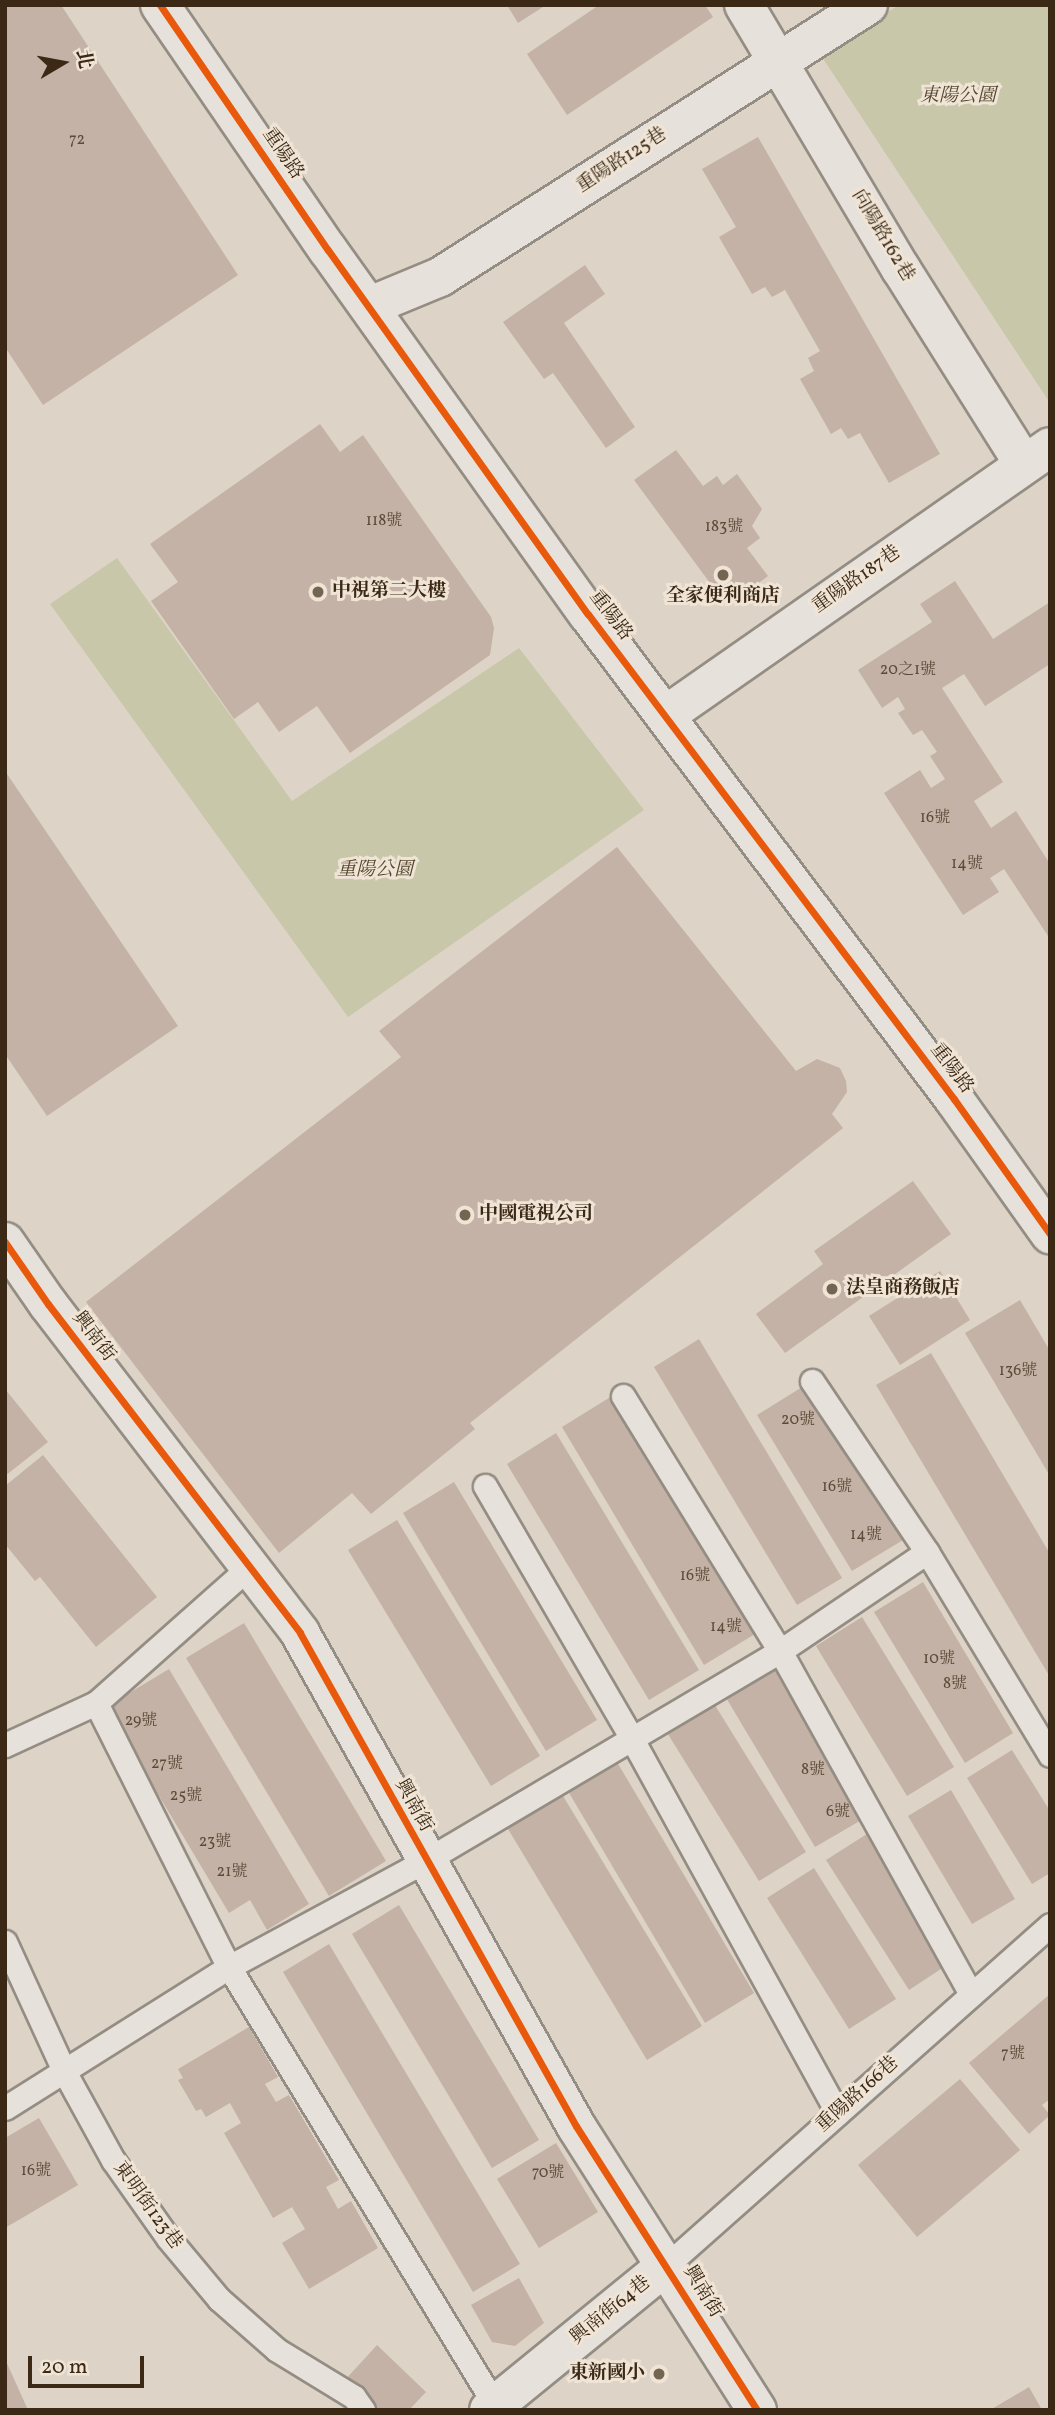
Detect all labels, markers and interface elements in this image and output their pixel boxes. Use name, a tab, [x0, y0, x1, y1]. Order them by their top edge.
north arrow	[28, 28, 98, 98]
text: 北	[69, 48, 98, 71]
park label: 東陽公園	[920, 86, 996, 108]
street label: 重陽路125巷	[573, 123, 671, 199]
street label: 重陽路	[257, 124, 307, 184]
house number: 72	[69, 130, 85, 150]
street label: 向陽路162巷	[846, 186, 918, 286]
house number: 118號	[366, 511, 402, 531]
house number: 183號	[705, 517, 743, 537]
street label: 重陽路187巷	[809, 541, 905, 619]
marker: 全家便利商店	[715, 567, 731, 583]
place label: 中視第二大樓	[332, 581, 446, 603]
marker: 中視第二大樓	[310, 584, 326, 600]
street label: 重陽路	[584, 586, 636, 646]
place label: 全家便利商店	[666, 586, 780, 608]
house number: 20之1號	[880, 660, 936, 680]
house number: 16號	[920, 808, 950, 828]
house number: 14號	[951, 854, 983, 874]
park label: 重陽公園	[337, 860, 413, 882]
street label: 重陽路	[925, 1039, 977, 1099]
place label: 中國電視公司	[479, 1204, 593, 1226]
marker: 中國電視公司	[457, 1207, 473, 1223]
place label: 法皇商務飯店	[846, 1278, 960, 1300]
marker: 法皇商務飯店	[824, 1281, 840, 1297]
street label: 興南街	[67, 1307, 119, 1367]
house number: 136號	[999, 1361, 1037, 1381]
house number: 20號	[781, 1410, 815, 1430]
house number: 16號	[822, 1477, 852, 1497]
house number: 14號	[850, 1525, 882, 1545]
house number: 16號	[680, 1566, 710, 1586]
house number: 14號	[710, 1617, 742, 1637]
house number: 10號	[923, 1649, 955, 1669]
house number: 8號	[943, 1674, 967, 1694]
house number: 29號	[125, 1711, 157, 1731]
house number: 27號	[151, 1754, 183, 1774]
house number: 8號	[801, 1760, 825, 1780]
street label: 興南街	[389, 1776, 437, 1836]
house number: 25號	[170, 1786, 202, 1806]
house number: 6號	[826, 1802, 850, 1822]
house number: 23號	[199, 1832, 231, 1852]
house number: 21號	[217, 1862, 247, 1882]
house number: 7號	[1001, 2044, 1025, 2064]
street label: 重陽路166巷	[812, 2052, 904, 2138]
street label: 東明街123巷	[108, 2158, 186, 2254]
house number: 16號	[21, 2161, 51, 2181]
house number: 70號	[532, 2163, 564, 2183]
street label: 興南街	[678, 2262, 726, 2322]
street label: 興南街64巷	[566, 2272, 656, 2350]
scale bar	[32, 2342, 147, 2386]
text: 20 m	[41, 2353, 87, 2382]
place label: 東新國小	[569, 2363, 645, 2385]
marker: 東新國小	[651, 2366, 667, 2382]

